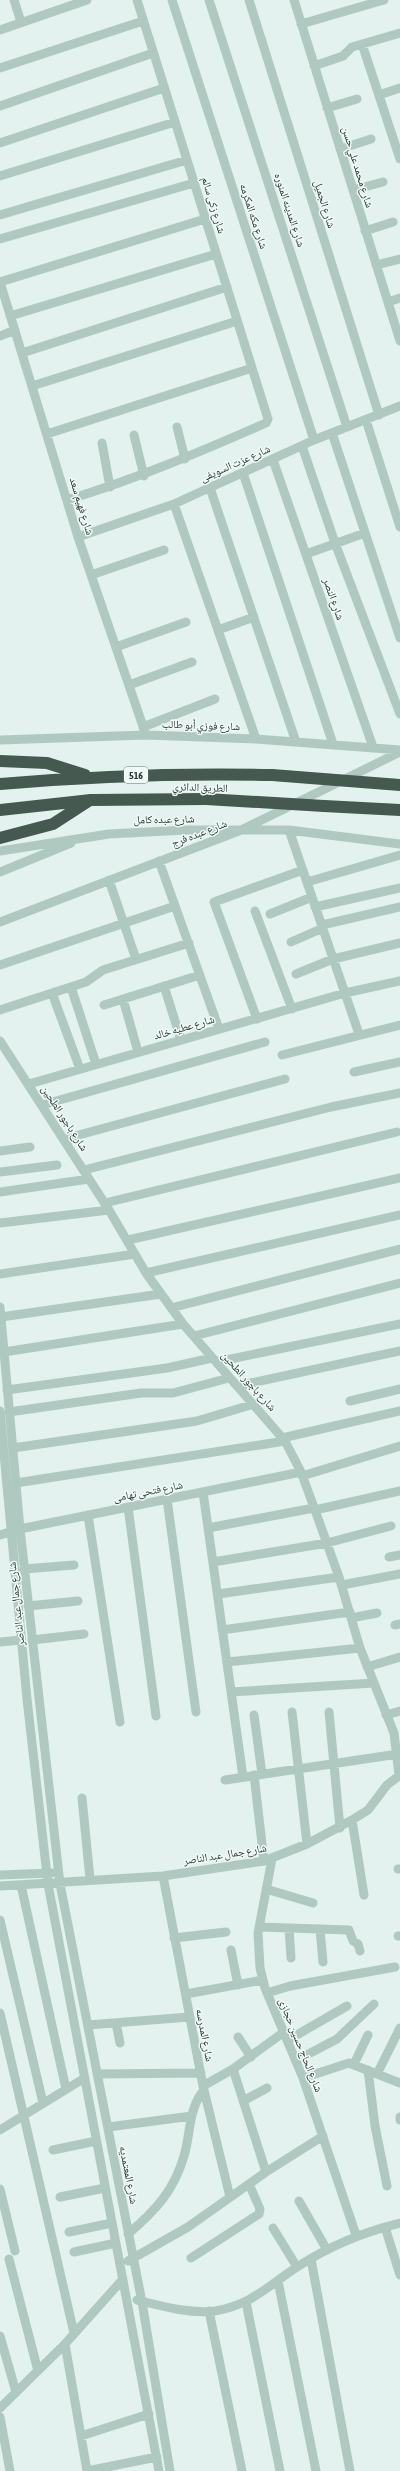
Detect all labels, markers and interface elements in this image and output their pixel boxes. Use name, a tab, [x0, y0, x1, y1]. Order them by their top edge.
street label: شارع محمد علي حسن	[337, 125, 376, 210]
street label: شارع المدينه المنوره	[271, 171, 308, 249]
street label: شارع زكى سالم	[198, 175, 228, 235]
street label: شارع الجميل	[311, 178, 338, 230]
street label: شارع مكه المكرمه	[237, 182, 270, 250]
street label: شارع عزت السويفى	[198, 442, 272, 485]
street label: شارع فهيم سعد	[66, 476, 96, 537]
street label: شارع النصر	[320, 575, 347, 622]
street label: شارع فوزي أبو طالب	[162, 717, 240, 735]
road number: 516	[124, 767, 148, 783]
street label: الطريق الدائري	[172, 780, 228, 797]
street label: شارع عبده كامل	[133, 812, 195, 827]
street label: شارع عبده فرج	[170, 817, 229, 850]
street label: شارع عطيه خالد	[152, 1013, 216, 1042]
street label: شارع باجور الطحين	[39, 1083, 91, 1154]
street label: شارع باجور الطحين	[218, 1349, 279, 1414]
street label: شارع فتحى تهامى	[112, 1478, 184, 1505]
street label: شارع جمال عبد الناصر	[6, 1561, 27, 1648]
street label: شارع جمال عبد الناصر	[181, 1841, 268, 1868]
street label: شارع الحاج حسين حجازى	[276, 1996, 325, 2094]
street label: شارع المدرسه	[193, 2008, 216, 2063]
street label: شارع المعتمديه	[117, 2145, 141, 2205]

